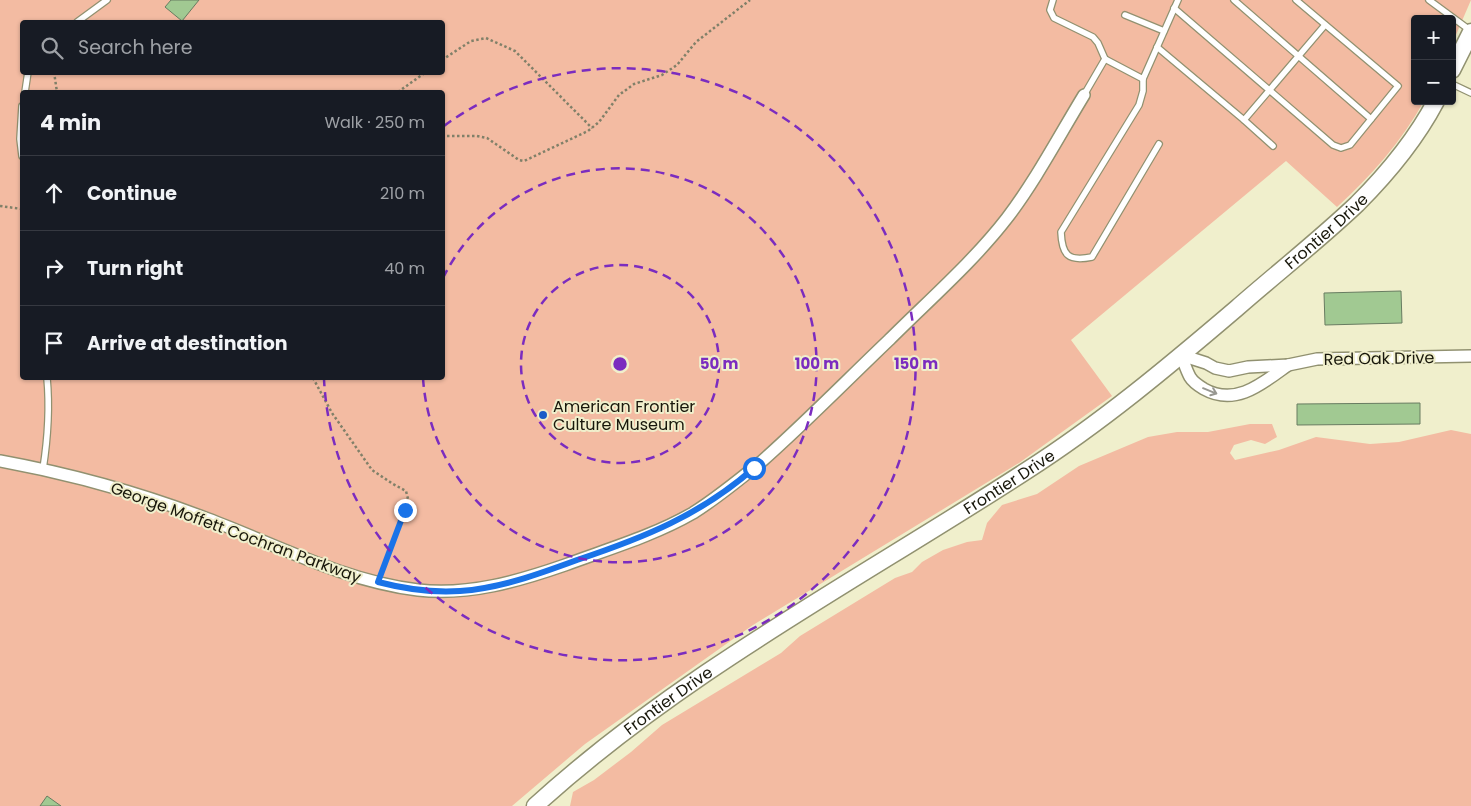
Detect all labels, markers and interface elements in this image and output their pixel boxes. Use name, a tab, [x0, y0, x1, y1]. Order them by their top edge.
map controls	[1411, 15, 1456, 105]
button: +	[1411, 15, 1456, 60]
search box	[20, 20, 445, 75]
icon: search	[38, 34, 66, 62]
text: Search here	[78, 34, 192, 61]
button: −	[1411, 60, 1456, 105]
text: 4 min	[40, 108, 101, 137]
text: Walk · 250 m	[324, 111, 425, 134]
icon: ahead	[40, 179, 68, 207]
text: Continue	[87, 180, 177, 207]
text: 210 m	[380, 182, 425, 205]
street label: Frontier Drive	[1280, 188, 1374, 275]
icon: right	[40, 254, 68, 282]
text: Turn right	[87, 255, 183, 282]
text: 40 m	[384, 257, 425, 280]
icon: arrive	[40, 329, 68, 357]
text: Arrive at destination	[87, 330, 288, 357]
street label: Red Oak Drive	[1323, 346, 1435, 371]
text: 50 m	[700, 353, 738, 374]
text: 100 m	[795, 353, 839, 374]
text: 150 m	[894, 353, 938, 374]
centre of rings	[611, 355, 629, 373]
one-way arrow	[1202, 386, 1217, 396]
place label: American Frontier Culture Museum	[553, 395, 695, 436]
marker: American Frontier Culture Museum	[537, 409, 549, 421]
street label: Frontier Drive	[959, 444, 1060, 520]
route start	[743, 457, 766, 480]
street label: George Moffett Cochran Parkway	[107, 476, 364, 589]
route end	[394, 499, 417, 522]
street label: Frontier Drive	[619, 661, 717, 740]

